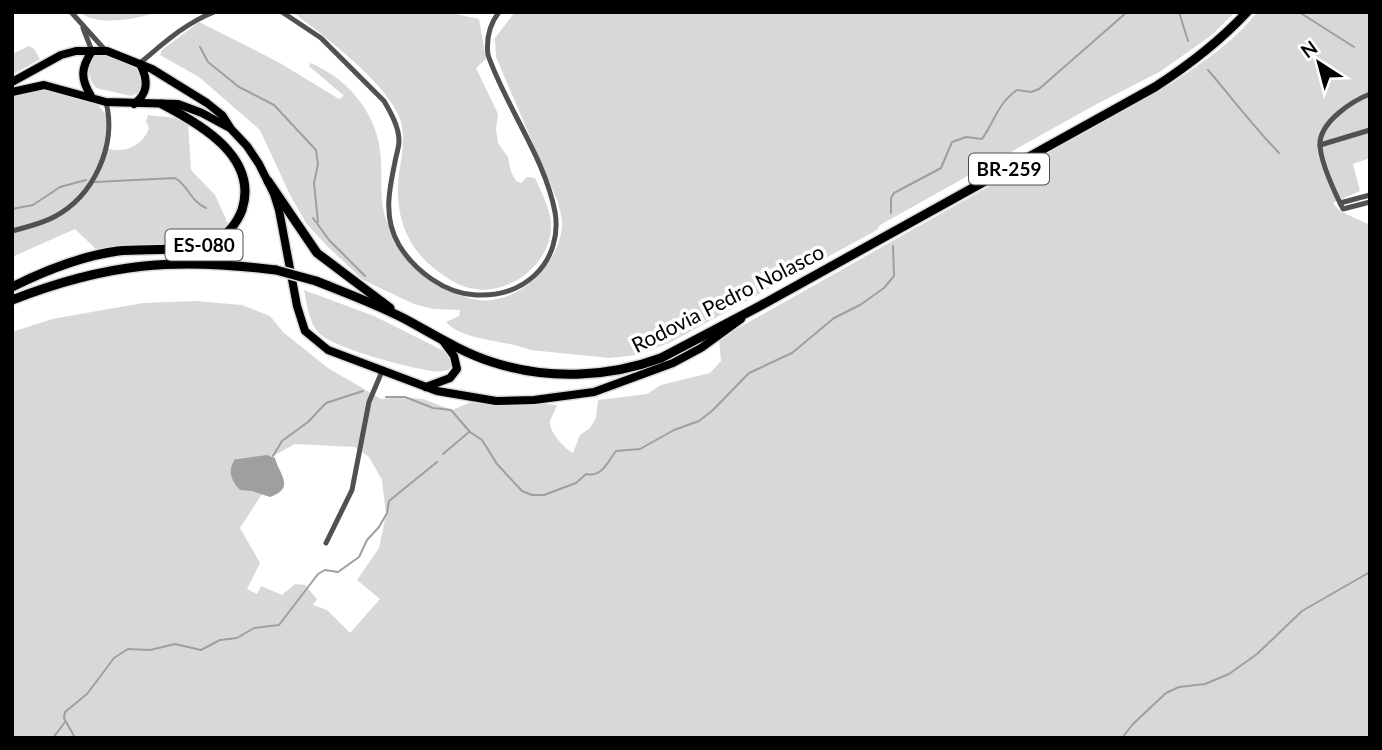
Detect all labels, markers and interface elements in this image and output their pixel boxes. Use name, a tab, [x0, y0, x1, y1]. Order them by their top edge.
north arrow	[1284, 28, 1354, 98]
text: N	[1296, 35, 1321, 62]
road number: BR-259	[969, 154, 1049, 184]
road number: ES-080	[166, 230, 242, 260]
street label: Rodovia Pedro Nolasco	[627, 238, 828, 357]

